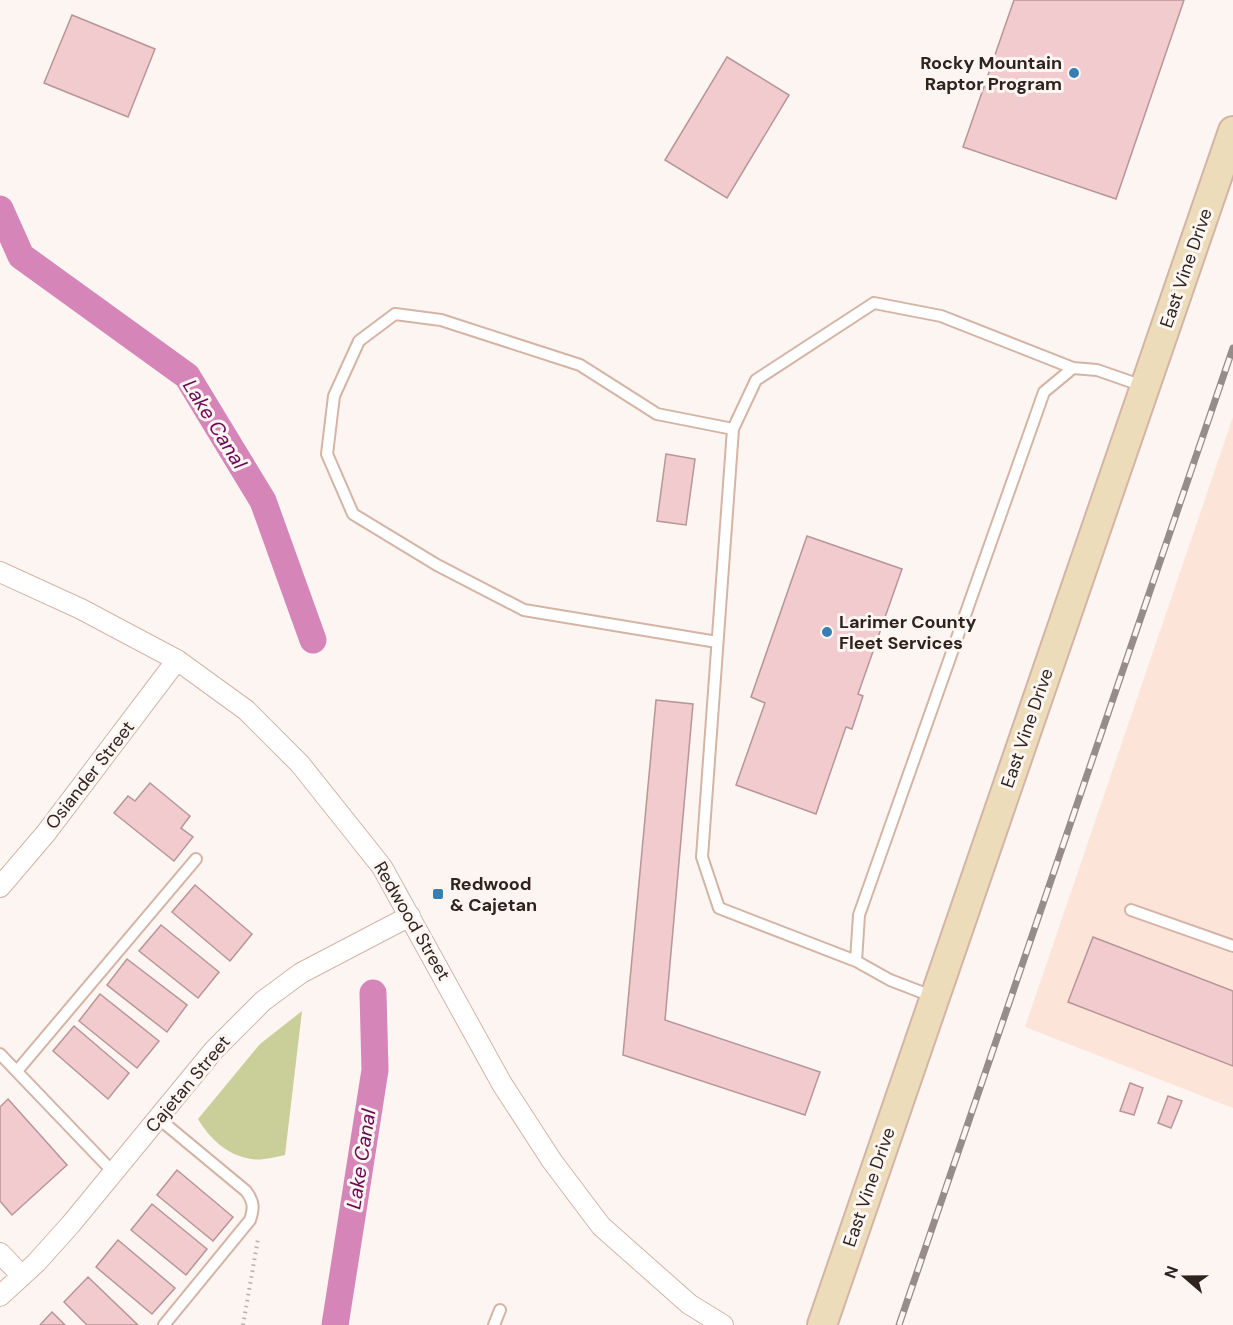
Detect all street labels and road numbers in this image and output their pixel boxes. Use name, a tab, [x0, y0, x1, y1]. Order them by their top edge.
street label: East Vine Drive	[1154, 205, 1218, 331]
street label: East Vine Drive	[995, 665, 1059, 791]
street label: Osiander Street	[40, 716, 140, 834]
street label: Redwood Street	[368, 857, 456, 985]
street label: Cajetan Street	[140, 1030, 236, 1138]
street label: East Vine Drive	[837, 1124, 901, 1250]

